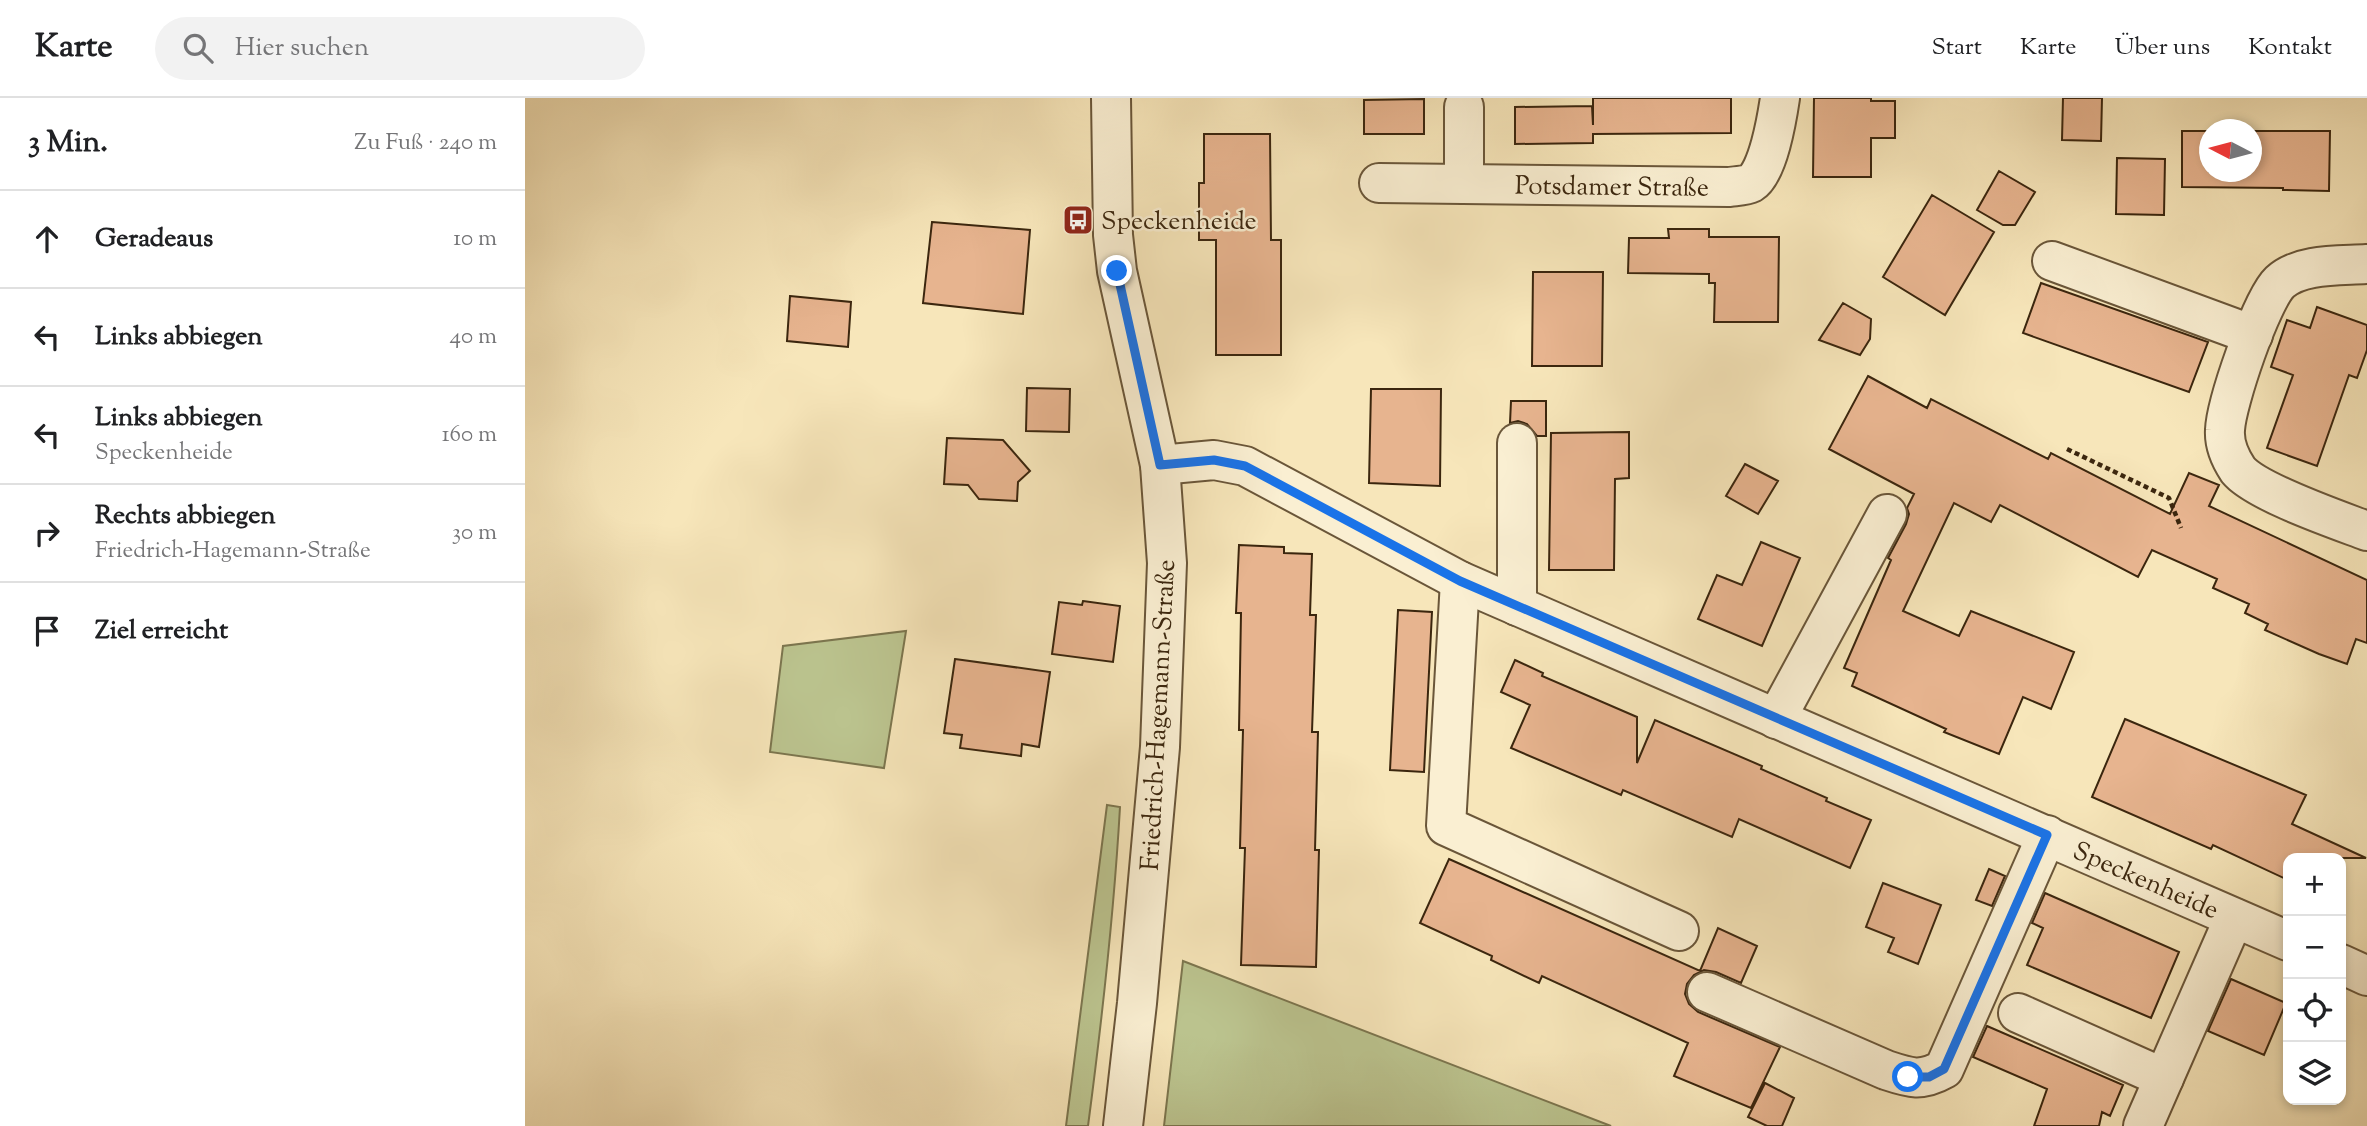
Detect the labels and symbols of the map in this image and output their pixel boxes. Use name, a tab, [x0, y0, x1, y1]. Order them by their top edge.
north arrow	[2199, 119, 2262, 182]
street label: Potsdamer Straße	[1515, 169, 1709, 208]
bus stop icon: Speckenheide	[1061, 203, 1095, 237]
place label: Speckenheide	[1101, 204, 1257, 241]
route end	[1101, 255, 1132, 286]
street label: Friedrich-Hagemann-Straße	[1133, 559, 1186, 872]
street label: Speckenheide	[2066, 834, 2224, 930]
route start	[1892, 1061, 1923, 1092]

